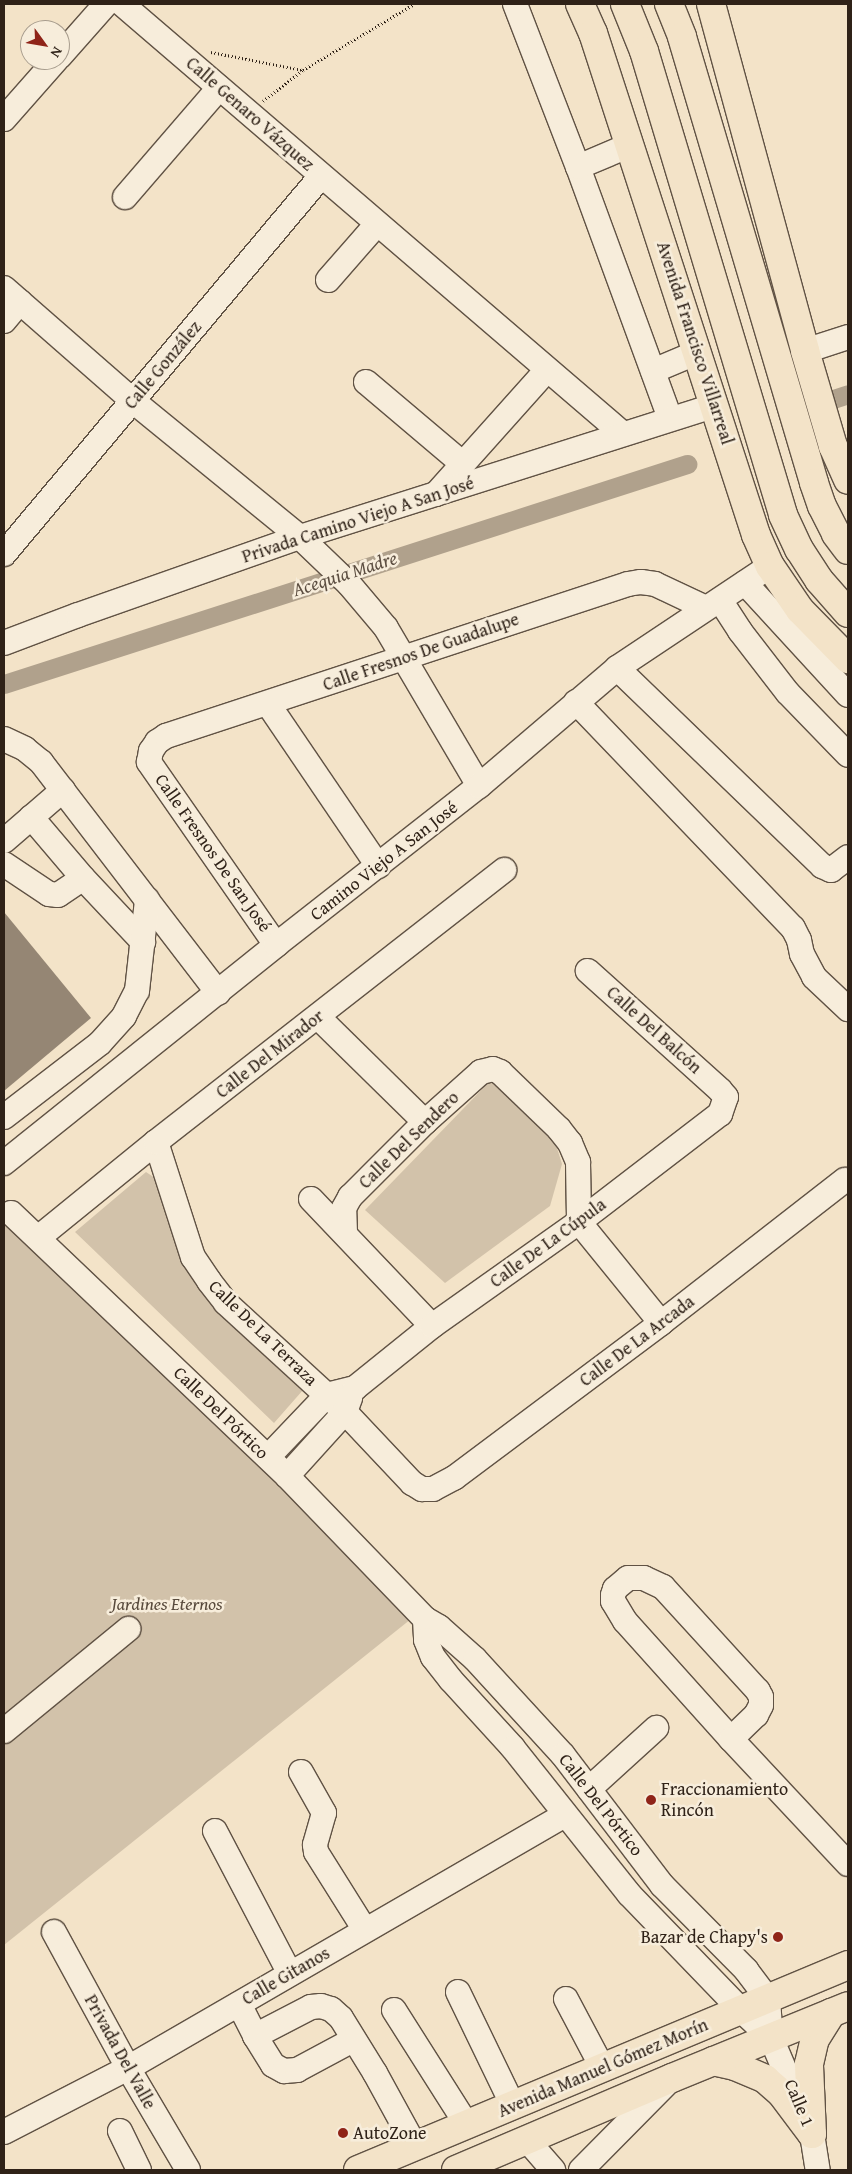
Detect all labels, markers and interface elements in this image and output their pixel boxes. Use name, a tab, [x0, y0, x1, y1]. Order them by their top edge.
north arrow	[20, 20, 70, 70]
text: N	[46, 43, 68, 62]
street label: Calle Genaro Vázquez	[182, 53, 318, 175]
street label: Avenida Francisco Villarreal	[652, 239, 738, 447]
street label: Calle González	[120, 317, 206, 413]
street label: Privada Camino Viejo A San José	[239, 472, 477, 568]
water label: Acequia Madre	[290, 546, 400, 602]
street label: Calle Fresnos De Guadalupe	[320, 608, 522, 696]
street label: Calle Fresnos De San José	[150, 770, 276, 936]
street label: Camino Viejo A San José	[306, 797, 462, 925]
street label: Calle Del Balcón	[602, 982, 706, 1078]
street label: Calle Del Mirador	[212, 1005, 328, 1103]
street label: Calle Del Sendero	[354, 1087, 464, 1193]
street label: Calle De La Cúpula	[486, 1194, 610, 1292]
street label: Calle De La Terraza	[204, 1276, 322, 1390]
street label: Calle De La Arcada	[575, 1291, 699, 1391]
street label: Calle Del Pórtico	[169, 1362, 273, 1464]
park label: Jardines Eternos	[111, 1593, 223, 1615]
street label: Calle Del Pórtico	[554, 1749, 648, 1861]
place label: Fraccionamiento Rincón	[661, 1779, 788, 1822]
marker: Fraccionamiento Rincón	[645, 1794, 657, 1806]
place label: Bazar de Chapy's	[641, 1926, 768, 1948]
marker: Bazar de Chapy's	[772, 1931, 784, 1943]
street label: Calle Gitanos	[238, 1942, 334, 2010]
street label: Privada Del Valle	[80, 1991, 160, 2113]
street label: Avenida Manuel Gómez Morín	[495, 2014, 711, 2122]
street label: Calle 1	[779, 2076, 819, 2130]
place label: AutoZone	[353, 2122, 426, 2144]
marker: AutoZone	[337, 2127, 349, 2139]

